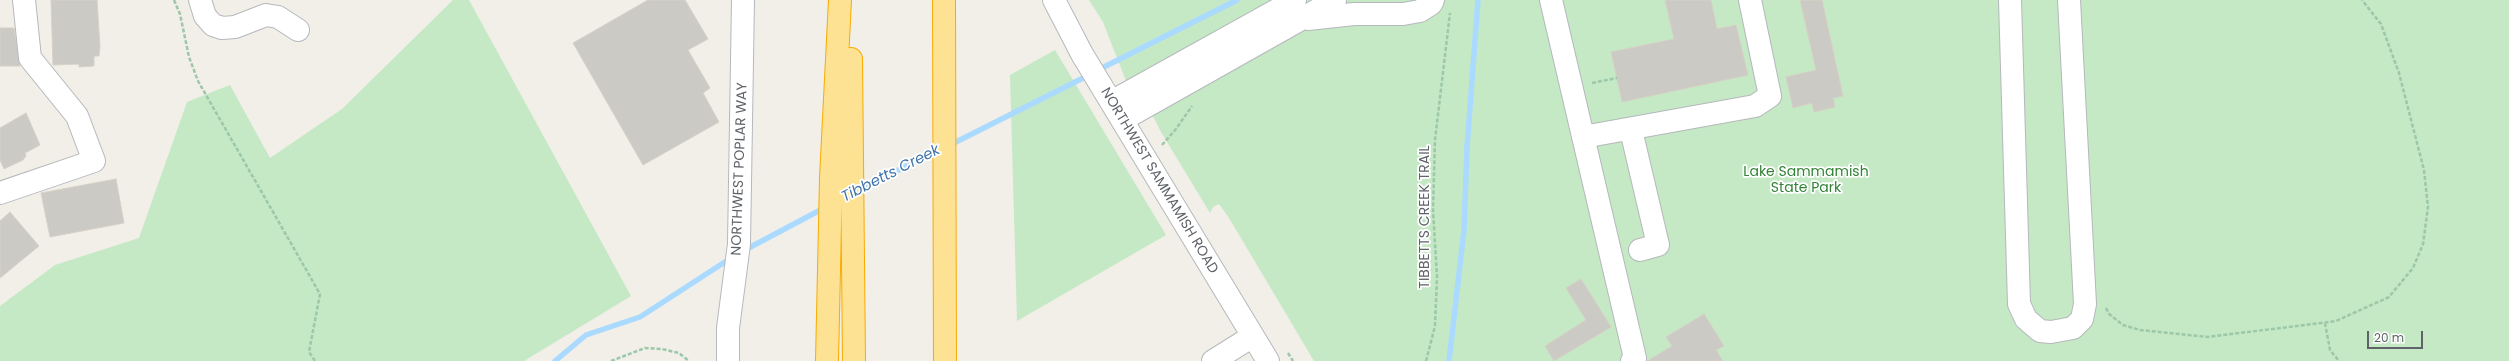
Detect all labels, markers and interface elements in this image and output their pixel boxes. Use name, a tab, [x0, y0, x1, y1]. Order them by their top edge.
street label: NORTHWEST POPLAR WAY	[729, 82, 751, 256]
street label: NORTHWEST SAMMAMISH ROAD	[1097, 85, 1221, 277]
water label: Tibbetts Creek	[839, 141, 943, 207]
street label: TIBBETTS CREEK TRAIL	[1417, 145, 1433, 289]
park label: Lake Sammamish State Park	[1743, 164, 1869, 196]
scale bar	[2369, 323, 2425, 349]
text: 20 m	[2374, 329, 2404, 346]

